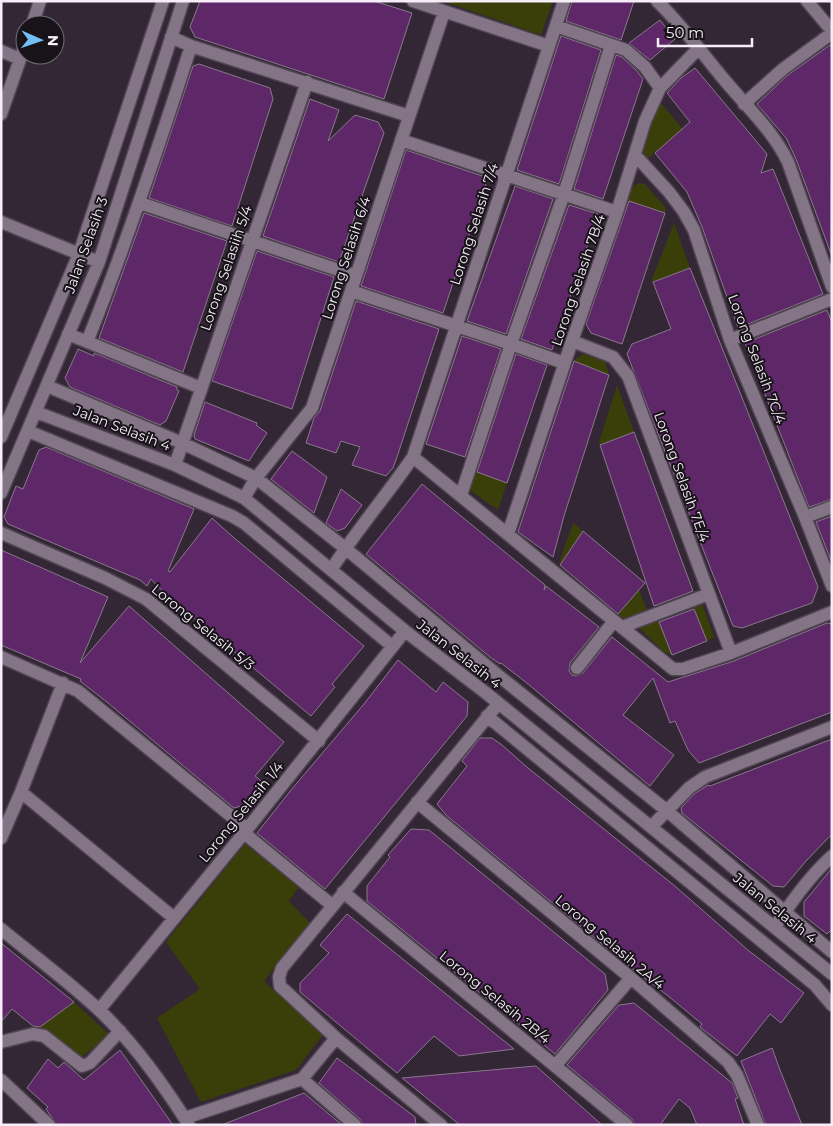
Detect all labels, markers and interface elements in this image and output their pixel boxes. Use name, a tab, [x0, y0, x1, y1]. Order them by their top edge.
north arrow	[15, 15, 65, 65]
scale bar	[658, 15, 752, 47]
text: 50 m	[666, 23, 704, 42]
text: N	[44, 34, 62, 46]
street label: Lorong Selasih 7/4	[446, 160, 502, 287]
street label: Lorong Selasih 6/4	[318, 193, 375, 322]
street label: Jalan Selasih 3	[60, 194, 112, 297]
street label: Lorong Selasiih 5/4	[196, 202, 256, 333]
street label: Lorong Selasih 7B/4	[547, 211, 609, 348]
street label: Lorong Selasih 7C/4	[724, 292, 790, 427]
street label: Jalan Selasih 4	[70, 401, 174, 455]
street label: Lorong Selasih 7E/4	[650, 409, 714, 545]
street label: Lorong Selasih 5/3	[148, 580, 258, 674]
street label: Jalan Selasih 4	[412, 615, 506, 693]
street label: Lorong Selasih 1/4	[195, 757, 288, 866]
street label: Jalan Selasih 4	[729, 868, 821, 948]
street label: Lorong Selasih 2A/4	[551, 891, 669, 994]
street label: Lorong Selasih 2B/4	[436, 947, 555, 1048]

